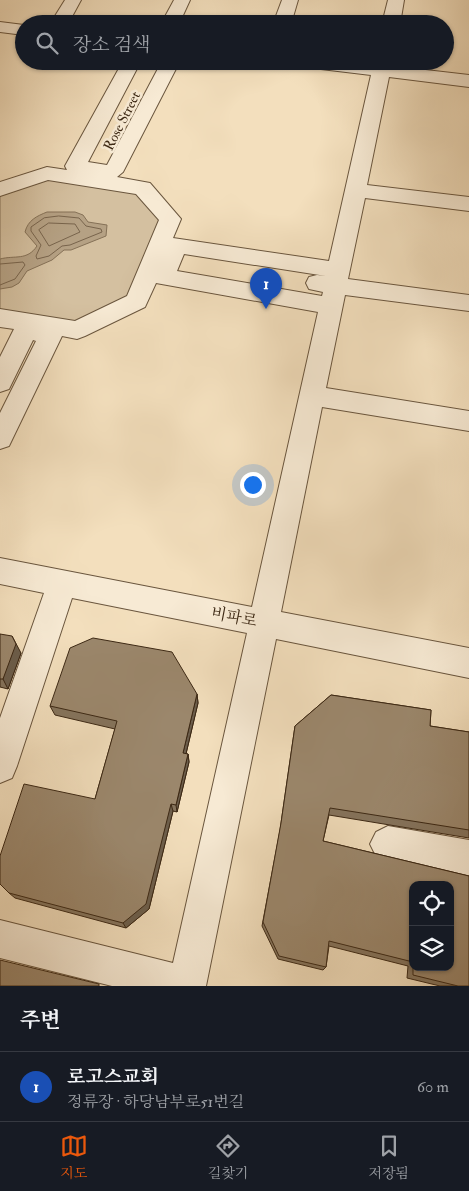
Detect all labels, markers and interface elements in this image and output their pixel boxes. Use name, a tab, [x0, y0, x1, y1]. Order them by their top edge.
search box	[15, 15, 454, 70]
icon: search	[33, 29, 61, 57]
text: 장소 검색	[73, 33, 150, 57]
street label: Rose Street	[100, 88, 144, 153]
pin: 1	[250, 268, 282, 309]
your location	[240, 472, 266, 498]
street label: 비파로	[209, 603, 259, 631]
map controls	[409, 881, 454, 971]
button: locate	[409, 881, 454, 926]
button: layers	[409, 926, 454, 971]
text: 주변	[20, 1007, 61, 1034]
text: 로고스교회	[67, 1065, 159, 1089]
text: 1	[33, 1077, 39, 1097]
text: 60 m	[417, 1077, 449, 1097]
text: 정류장 · 하당남부로51번길	[67, 1092, 244, 1112]
tab: 지도	[60, 1132, 88, 1182]
tab: 길찾기	[208, 1132, 248, 1182]
tab: 저장됨	[368, 1132, 409, 1182]

